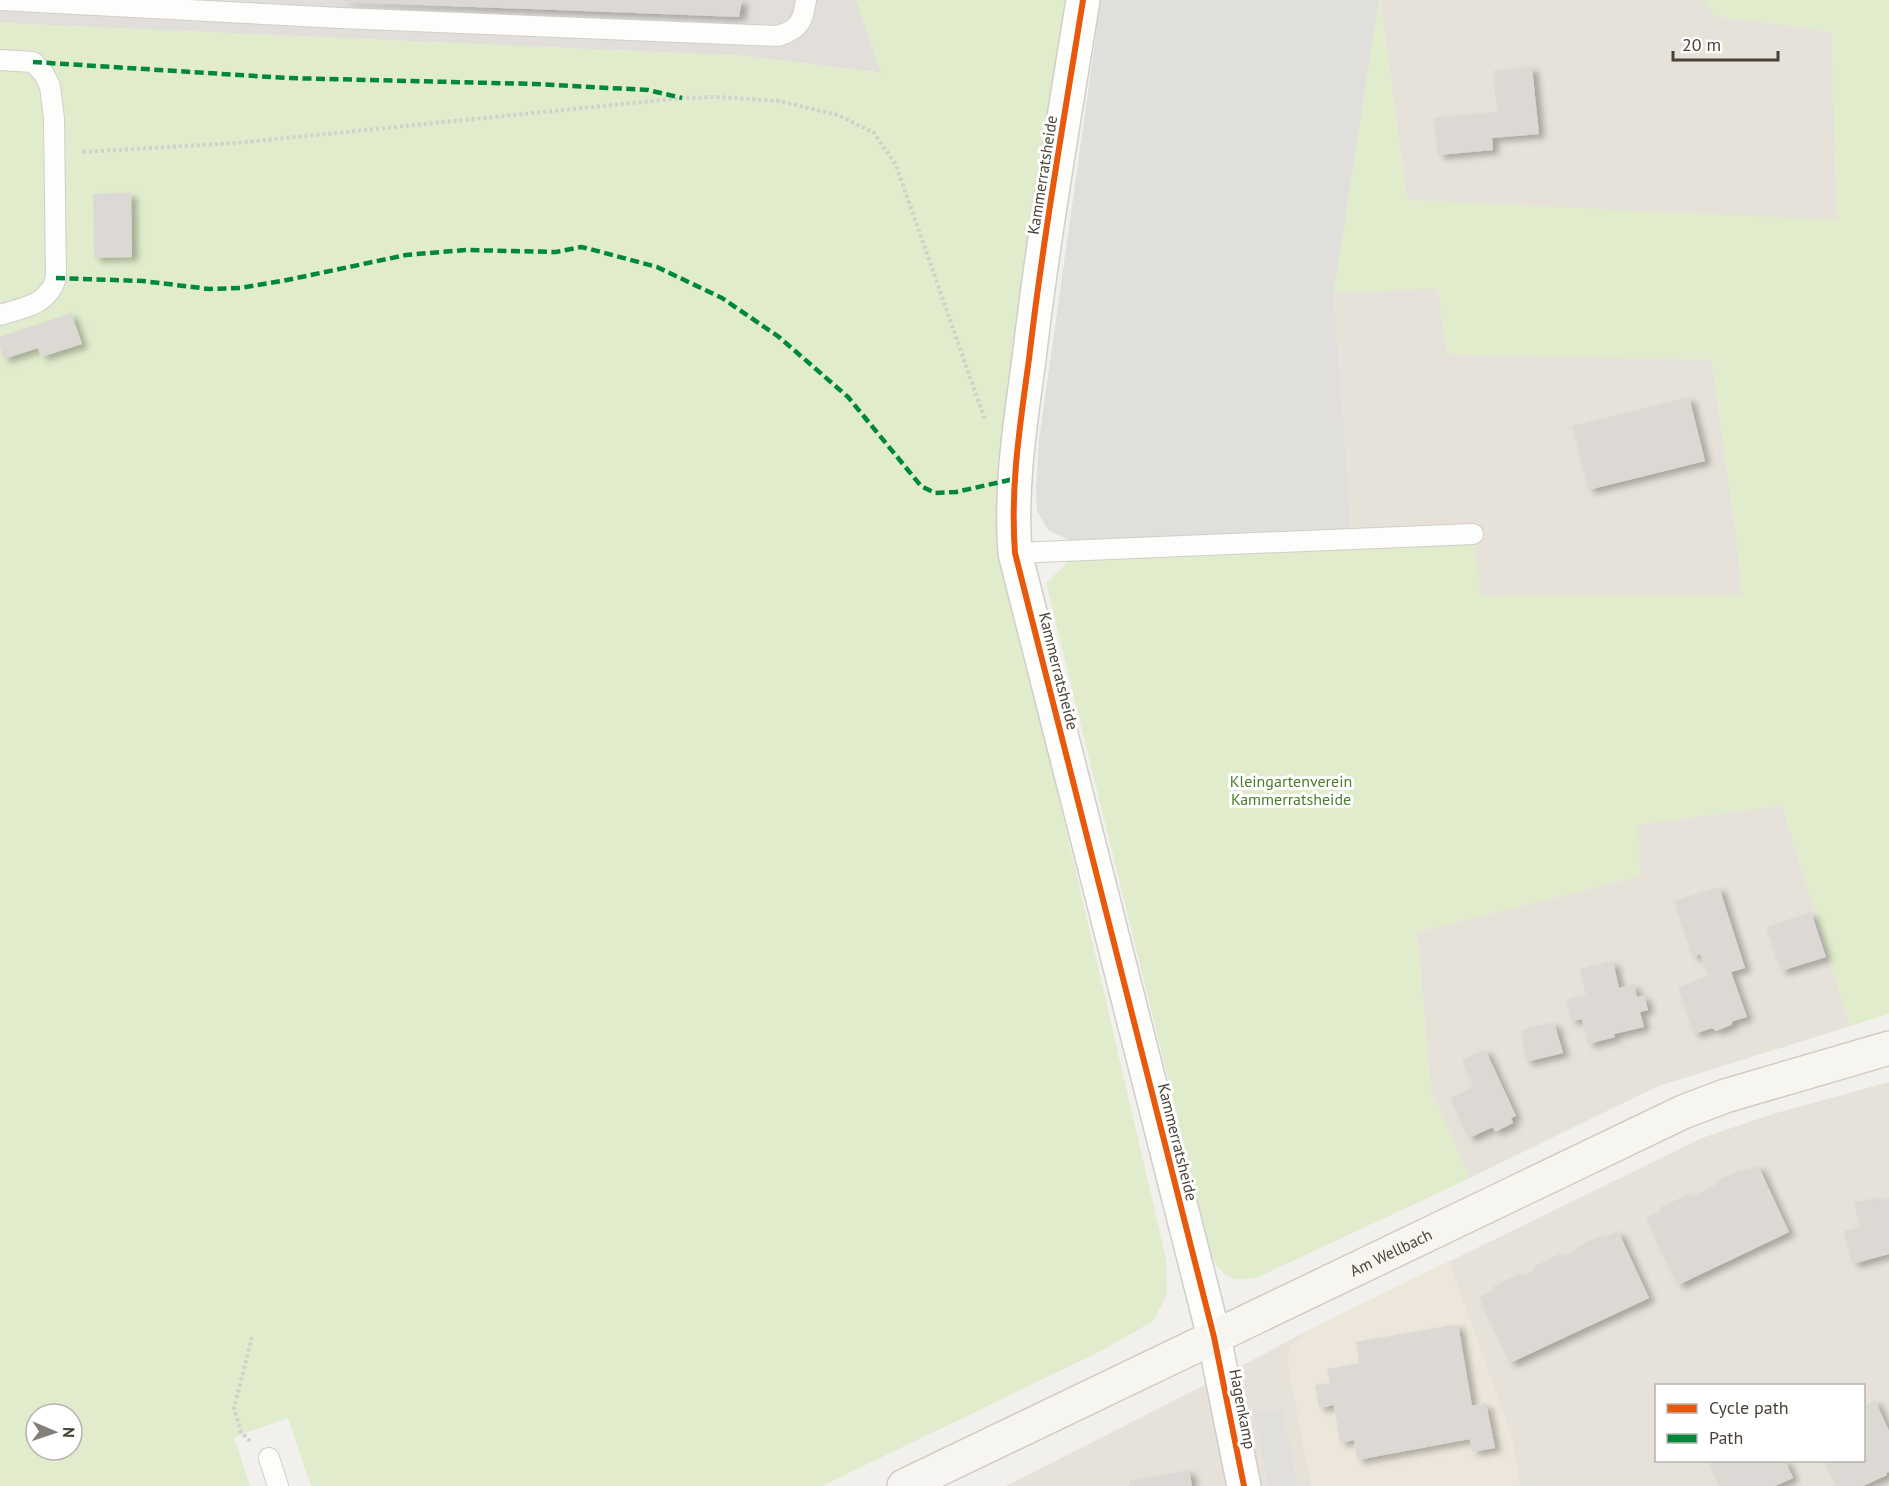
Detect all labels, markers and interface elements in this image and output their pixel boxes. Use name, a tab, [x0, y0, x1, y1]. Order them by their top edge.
scale bar	[1673, 24, 1778, 62]
text: 20 m	[1682, 33, 1721, 56]
street label: Kammerratsheide	[1023, 114, 1061, 236]
street label: Kammerratsheide	[1035, 610, 1083, 732]
park label: Kleingartenverein Kammerratsheide	[1230, 771, 1352, 809]
street label: Kammerratsheide	[1154, 1081, 1202, 1203]
street label: Am Wellbach	[1346, 1224, 1435, 1281]
street label: Hagenkamp	[1225, 1367, 1261, 1451]
legend	[1655, 1384, 1865, 1462]
text: Cycle path	[1709, 1396, 1789, 1419]
north arrow	[24, 1402, 84, 1462]
text: Path	[1709, 1426, 1743, 1449]
text: N	[59, 1427, 79, 1438]

